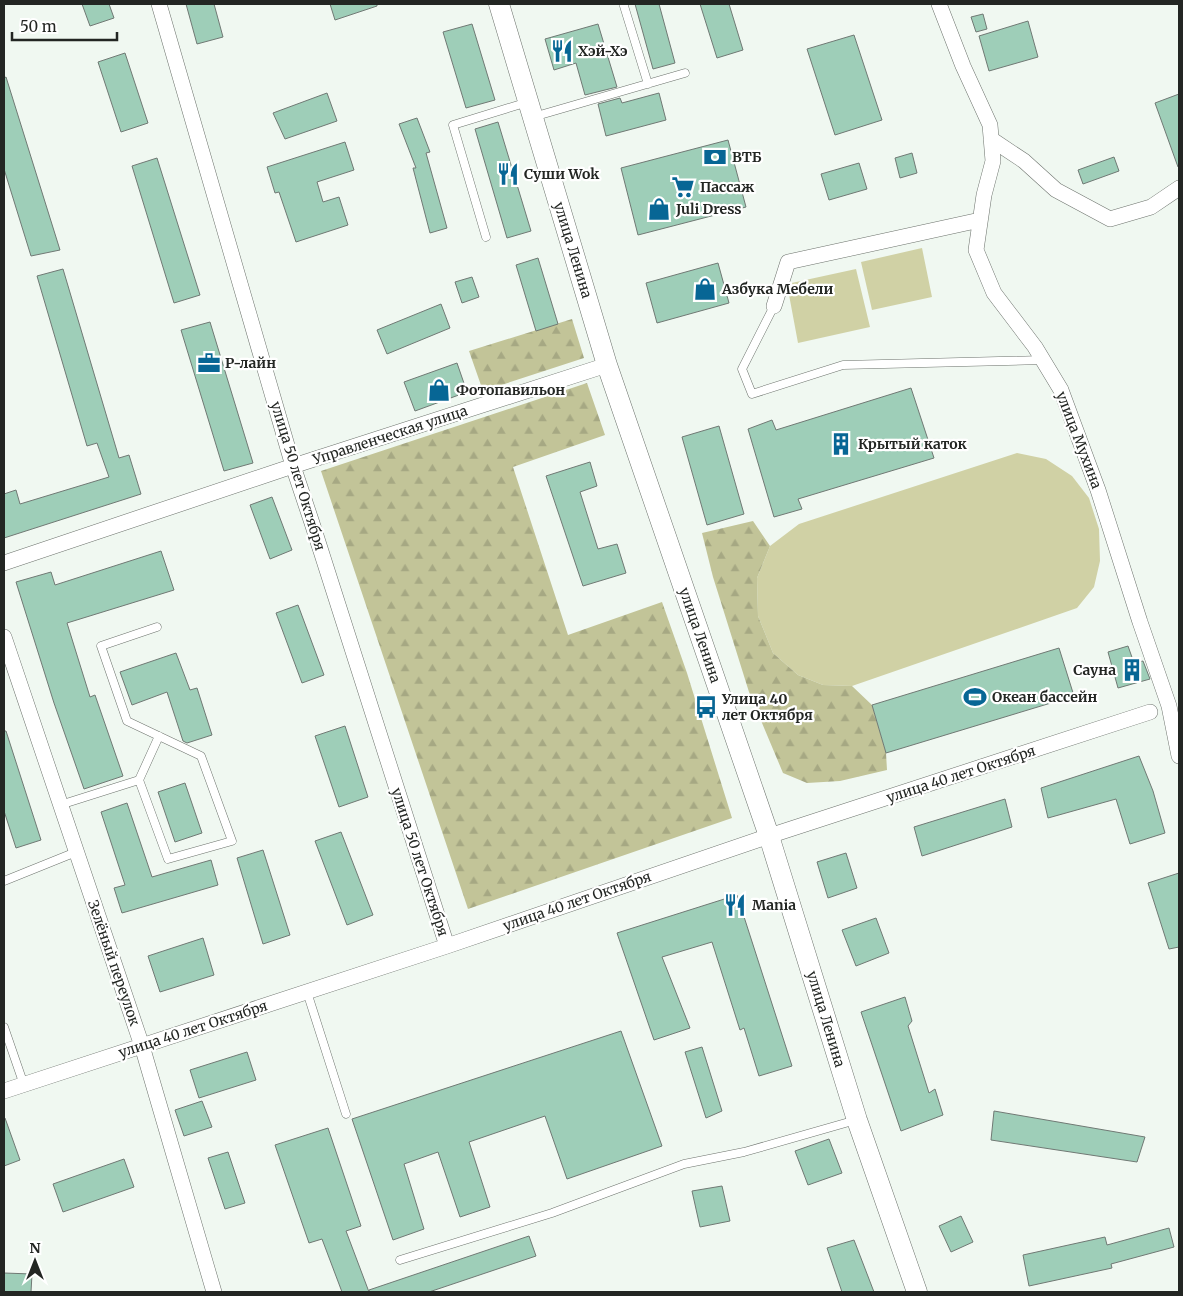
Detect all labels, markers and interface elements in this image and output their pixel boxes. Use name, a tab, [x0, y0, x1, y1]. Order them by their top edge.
scale bar	[12, 10, 118, 42]
text: 50 m	[20, 17, 57, 36]
restaurant icon: Хэй-Хэ	[549, 38, 575, 64]
place label: Хэй-Хэ	[578, 42, 628, 60]
bank icon: ВТБ	[702, 144, 728, 170]
place label: ВТБ	[732, 148, 762, 166]
restaurant icon: Суши Wok	[495, 161, 521, 187]
place label: Суши Wok	[524, 165, 600, 183]
supermarket icon: Пассаж	[670, 174, 696, 200]
place label: Пассаж	[700, 178, 755, 196]
shop icon: Juli Dress	[646, 196, 672, 222]
street label: улица Ленина	[550, 200, 596, 301]
place label: Juli Dress	[675, 200, 742, 218]
shop icon: Азбука Мебели	[692, 276, 718, 302]
place label: Азбука Мебели	[721, 280, 833, 298]
office icon: Р-лайн	[196, 350, 222, 376]
place label: Р-лайн	[225, 354, 276, 372]
shop icon: Фотопавильон	[426, 377, 452, 403]
place label: Фотопавильон	[456, 381, 565, 399]
street label: улица Мухина	[1052, 389, 1106, 492]
street label: улица 50 лет Октября	[267, 399, 329, 553]
street label: Управленческая улица	[309, 401, 470, 469]
building icon: Крытый каток	[828, 431, 854, 457]
place label: Крытый каток	[858, 435, 968, 453]
street label: улица Ленина	[675, 585, 725, 686]
building icon: Сауна	[1119, 657, 1145, 683]
place label: Сауна	[1073, 661, 1116, 679]
sports icon: Океан бассейн	[962, 684, 988, 710]
place label: Океан бассейн	[992, 688, 1098, 706]
place label: Улица 40 лет Октября	[721, 690, 813, 724]
bus stop icon: Улица 40 лет Октября	[693, 694, 719, 720]
street label: улица 40 лет Октября	[884, 741, 1038, 807]
street label: улица 50 лет Октября	[387, 786, 453, 938]
street label: улица 40 лет Октября	[501, 867, 653, 935]
restaurant icon: Mania	[722, 892, 748, 918]
place label: Mania	[752, 896, 796, 914]
street label: Зелёный переулок	[84, 898, 144, 1028]
street label: улица Ленина	[803, 969, 849, 1070]
street label: улица 40 лет Октября	[116, 996, 270, 1062]
north arrow	[10, 1236, 60, 1286]
text: N	[29, 1239, 41, 1257]

